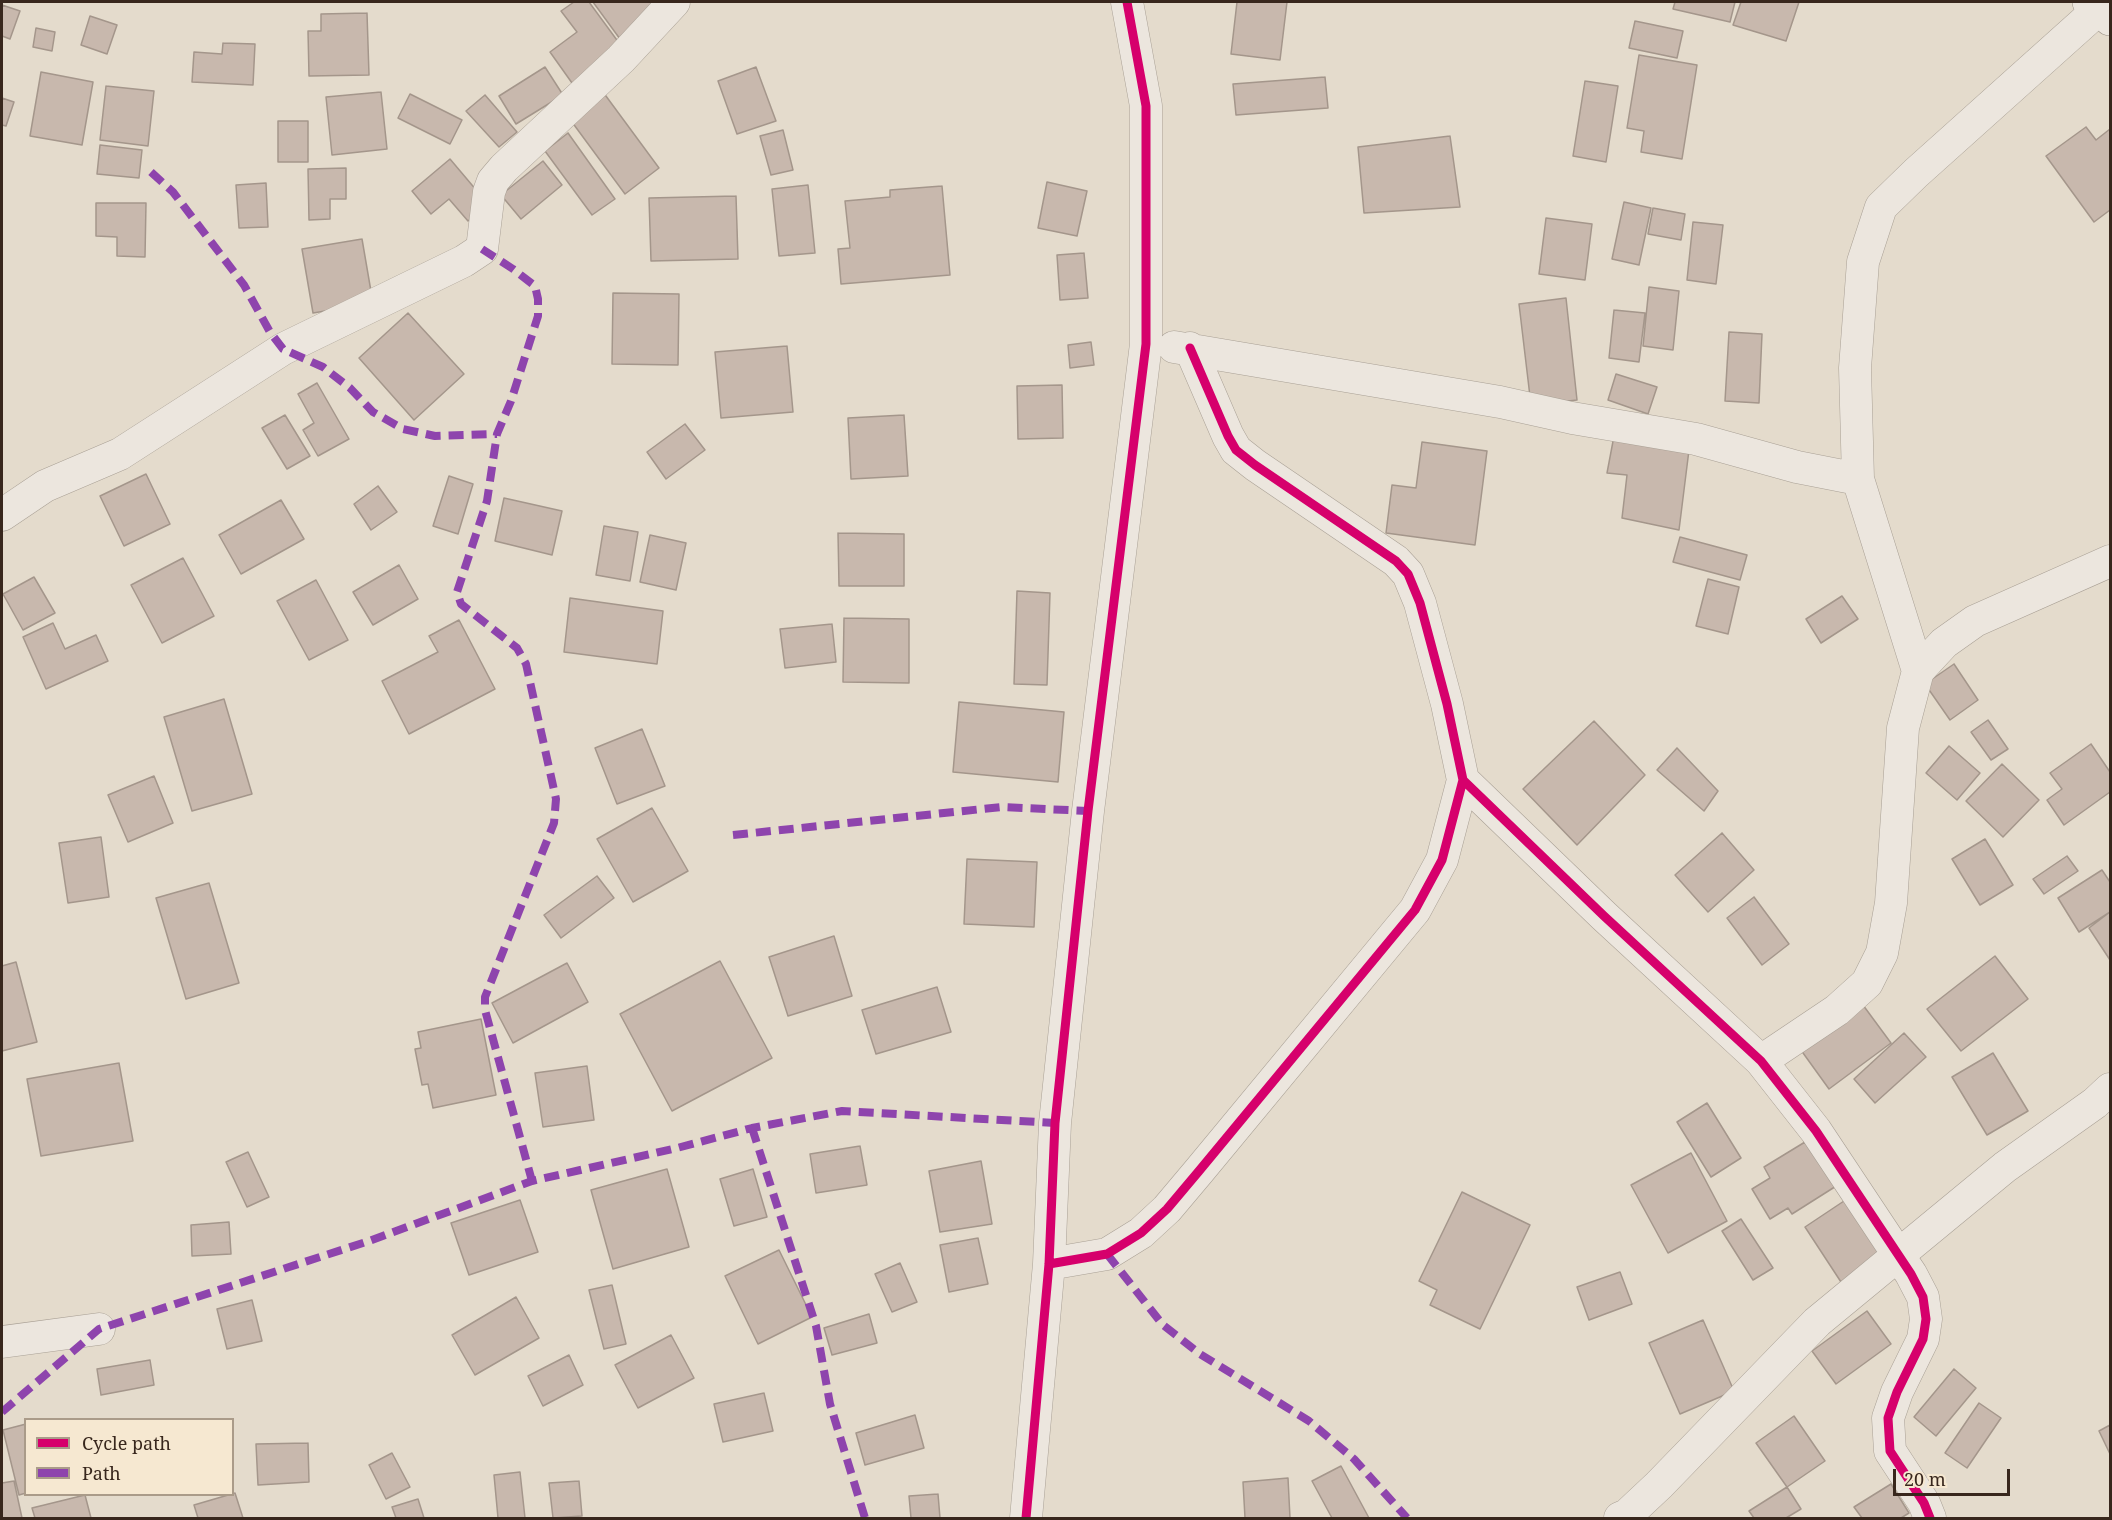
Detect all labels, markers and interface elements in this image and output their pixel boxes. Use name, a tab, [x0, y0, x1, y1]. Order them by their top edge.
legend	[24, 1418, 234, 1496]
text: Cycle path	[82, 1431, 171, 1455]
scale bar	[1896, 1457, 2013, 1495]
text: Path	[82, 1461, 121, 1485]
text: 20 m	[1904, 1467, 1946, 1491]

